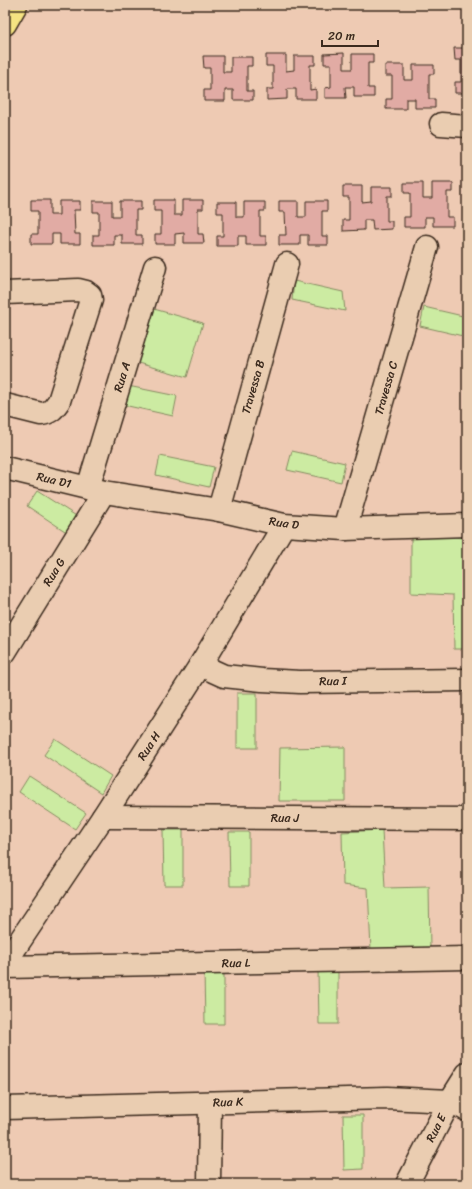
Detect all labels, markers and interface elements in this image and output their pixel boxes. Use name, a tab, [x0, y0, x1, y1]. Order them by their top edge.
scale bar	[322, 22, 378, 48]
text: 20 m	[328, 25, 355, 47]
street label: Travessa B	[235, 357, 271, 417]
street label: Travessa C	[368, 358, 404, 418]
street label: Rua A	[107, 359, 137, 395]
street label: Rua D1	[34, 465, 74, 495]
street label: Rua D	[268, 510, 301, 536]
street label: Rua G	[37, 553, 71, 591]
street label: Rua I	[319, 670, 348, 692]
street label: Rua H	[131, 726, 167, 765]
street label: Rua J	[271, 807, 300, 829]
street label: Rua L	[222, 952, 251, 974]
street label: Rua K	[213, 1090, 244, 1114]
street label: Rua E	[419, 1109, 453, 1146]

